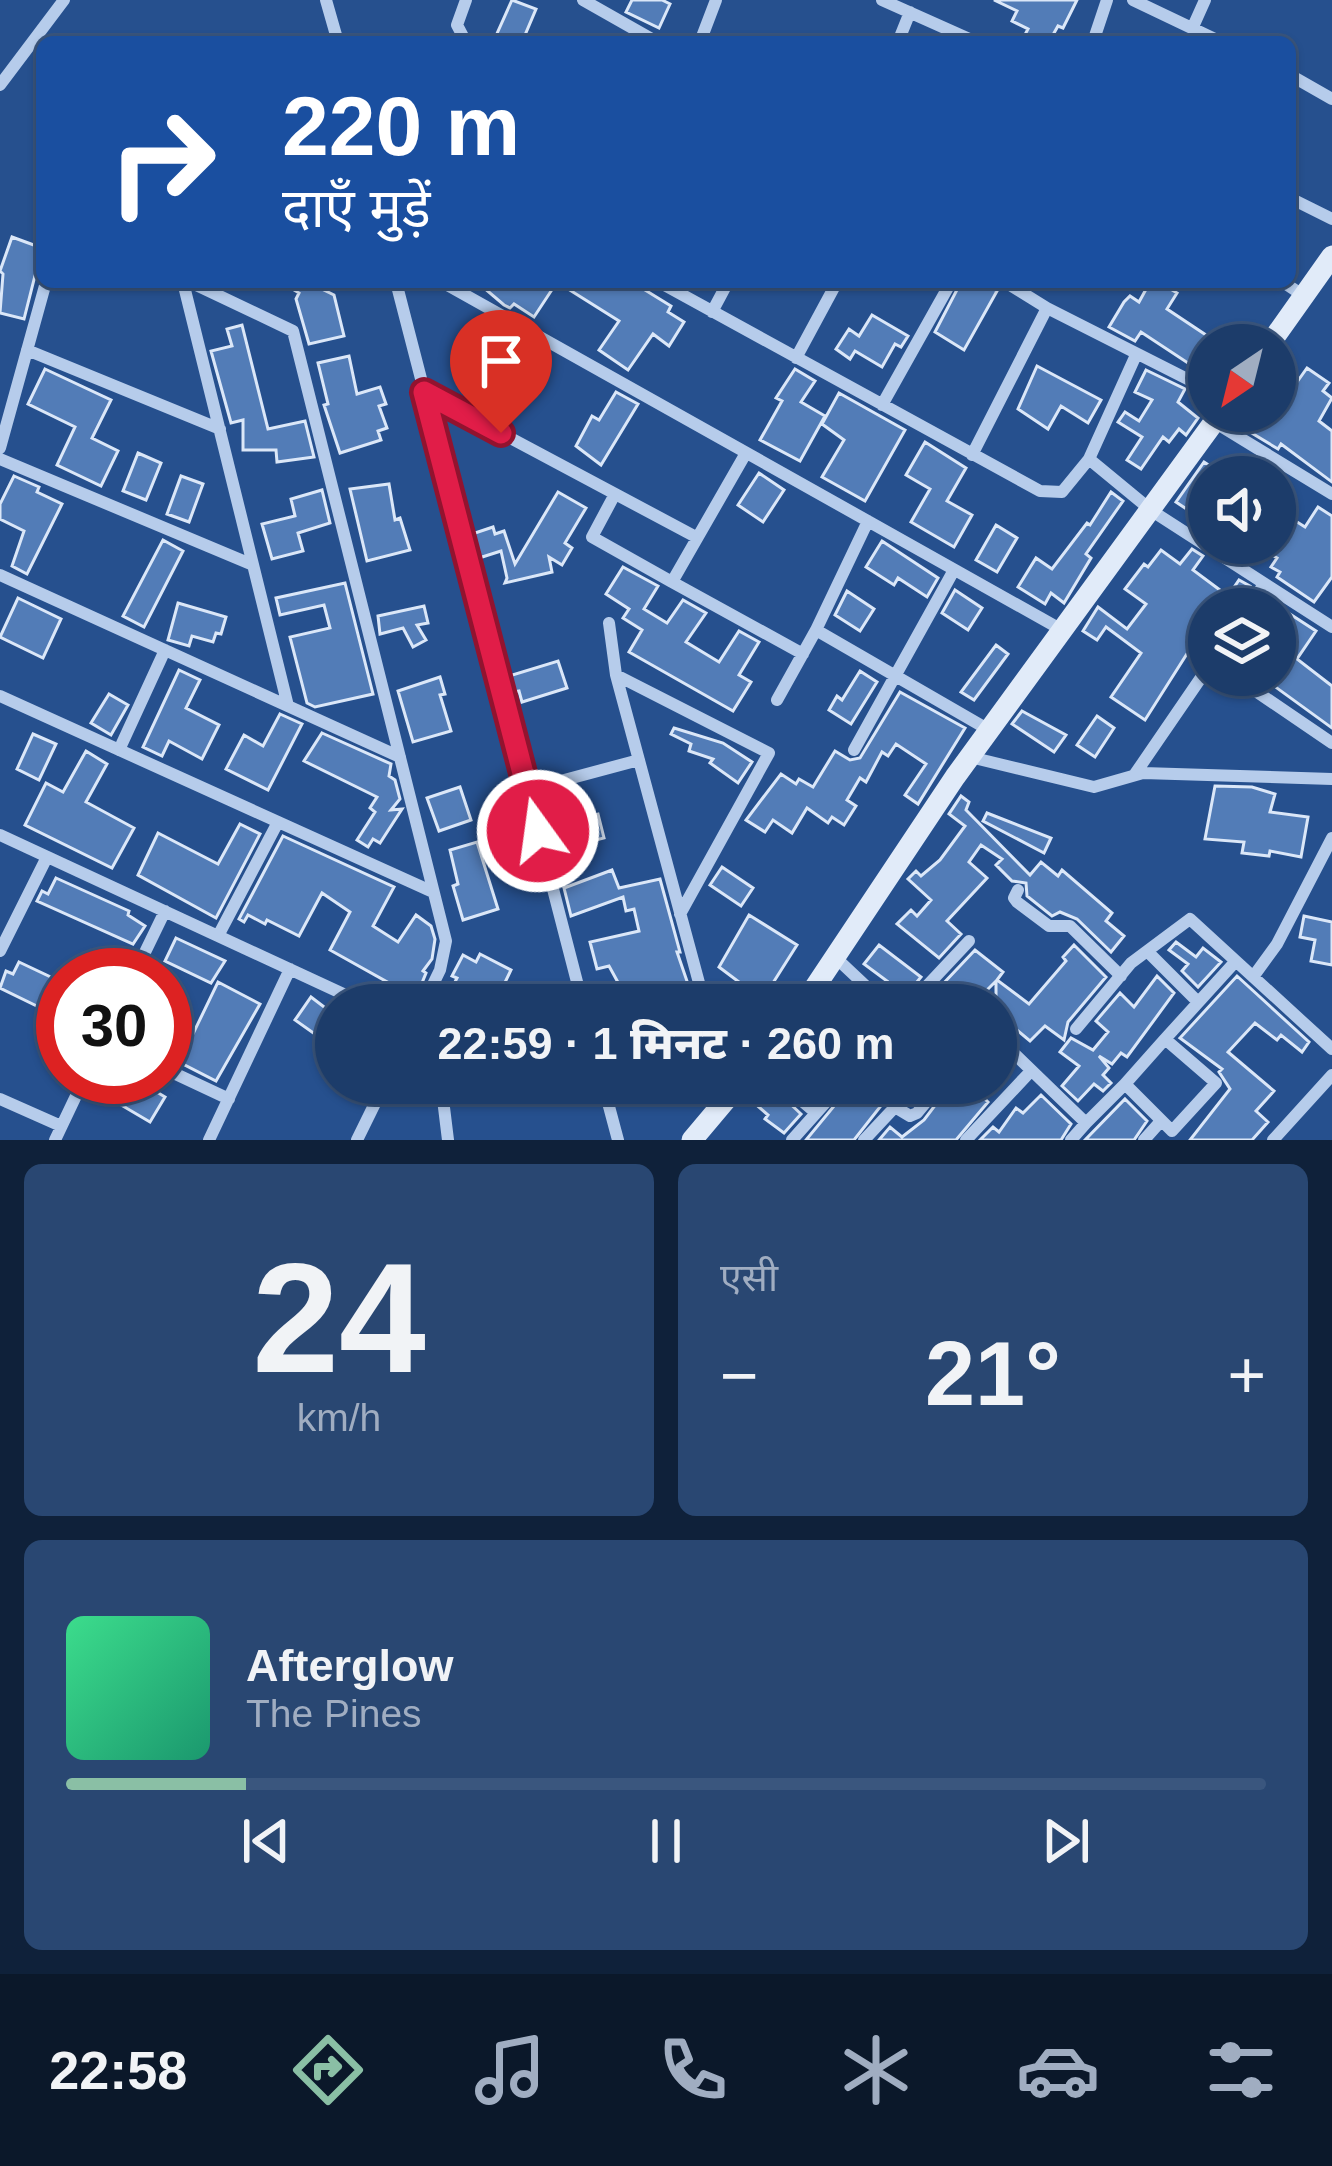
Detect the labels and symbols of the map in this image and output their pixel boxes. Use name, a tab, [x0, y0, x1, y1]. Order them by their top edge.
pin	[450, 310, 552, 433]
north arrow	[1188, 324, 1296, 432]
position arrow	[475, 768, 601, 894]
speed limit sign: 30	[36, 948, 192, 1104]

